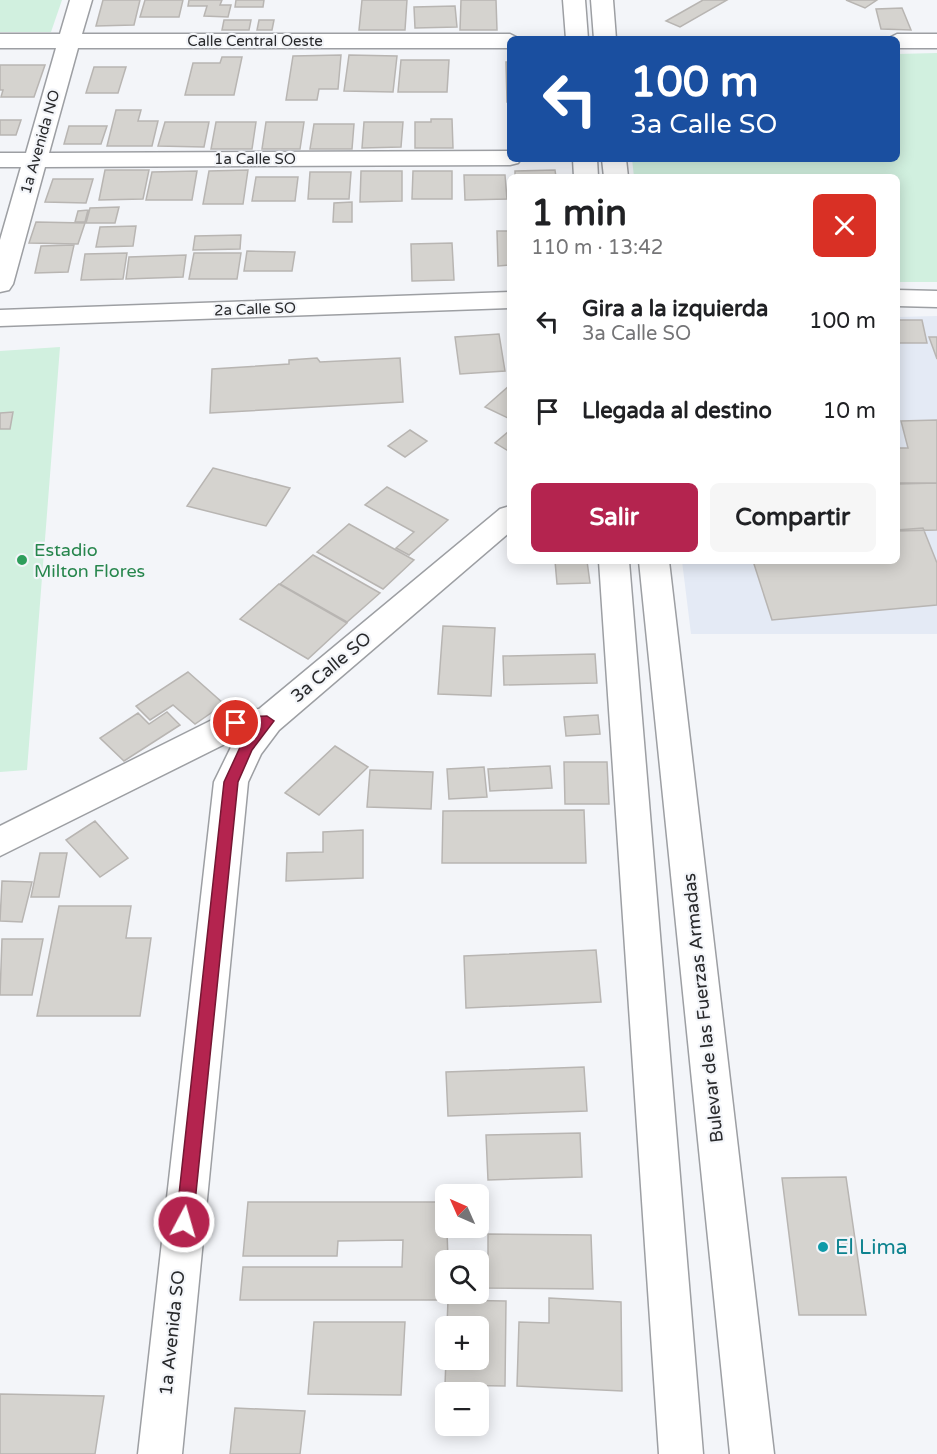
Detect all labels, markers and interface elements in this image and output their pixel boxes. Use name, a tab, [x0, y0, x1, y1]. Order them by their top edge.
street label: Calle Central Oeste	[187, 32, 323, 50]
text: 100 m	[630, 57, 759, 108]
icon: left	[531, 60, 609, 138]
street label: 1a Avenida NO	[17, 88, 63, 196]
text: 3a Calle SO	[630, 108, 777, 141]
street label: 1a Calle SO	[214, 150, 296, 168]
text: 1 min	[531, 192, 627, 235]
button: close	[813, 194, 876, 257]
text: 110 m · 13:42	[531, 236, 663, 260]
text: Gira a la izquierda	[582, 296, 768, 322]
street label: 2a Calle SO	[214, 299, 296, 319]
icon: left	[531, 305, 564, 338]
text: 100 m	[809, 308, 876, 334]
text: 3a Calle SO	[582, 322, 691, 346]
icon: arrive	[531, 395, 564, 428]
text: Llegada al destino	[582, 398, 772, 424]
text: 10 m	[822, 398, 876, 424]
button: Salir	[531, 483, 698, 552]
button: Compartir	[710, 483, 876, 552]
place label: Estadio Milton Flores	[34, 539, 145, 582]
marker: Estadio Milton Flores	[15, 553, 29, 567]
street label: 3a Calle SO	[286, 627, 376, 707]
pin	[210, 697, 261, 748]
icon: arrive	[219, 706, 252, 739]
street label: Bulevar de las Fuerzas Armadas	[678, 872, 728, 1144]
north arrow	[435, 1184, 489, 1238]
map controls	[435, 1184, 489, 1436]
position arrow	[152, 1190, 216, 1254]
place label: El Lima	[835, 1235, 908, 1260]
marker: El Lima	[816, 1240, 830, 1254]
button: search	[435, 1250, 489, 1304]
street label: 1a Avenida SO	[154, 1269, 190, 1397]
button: +	[435, 1316, 489, 1370]
button: −	[435, 1382, 489, 1436]

